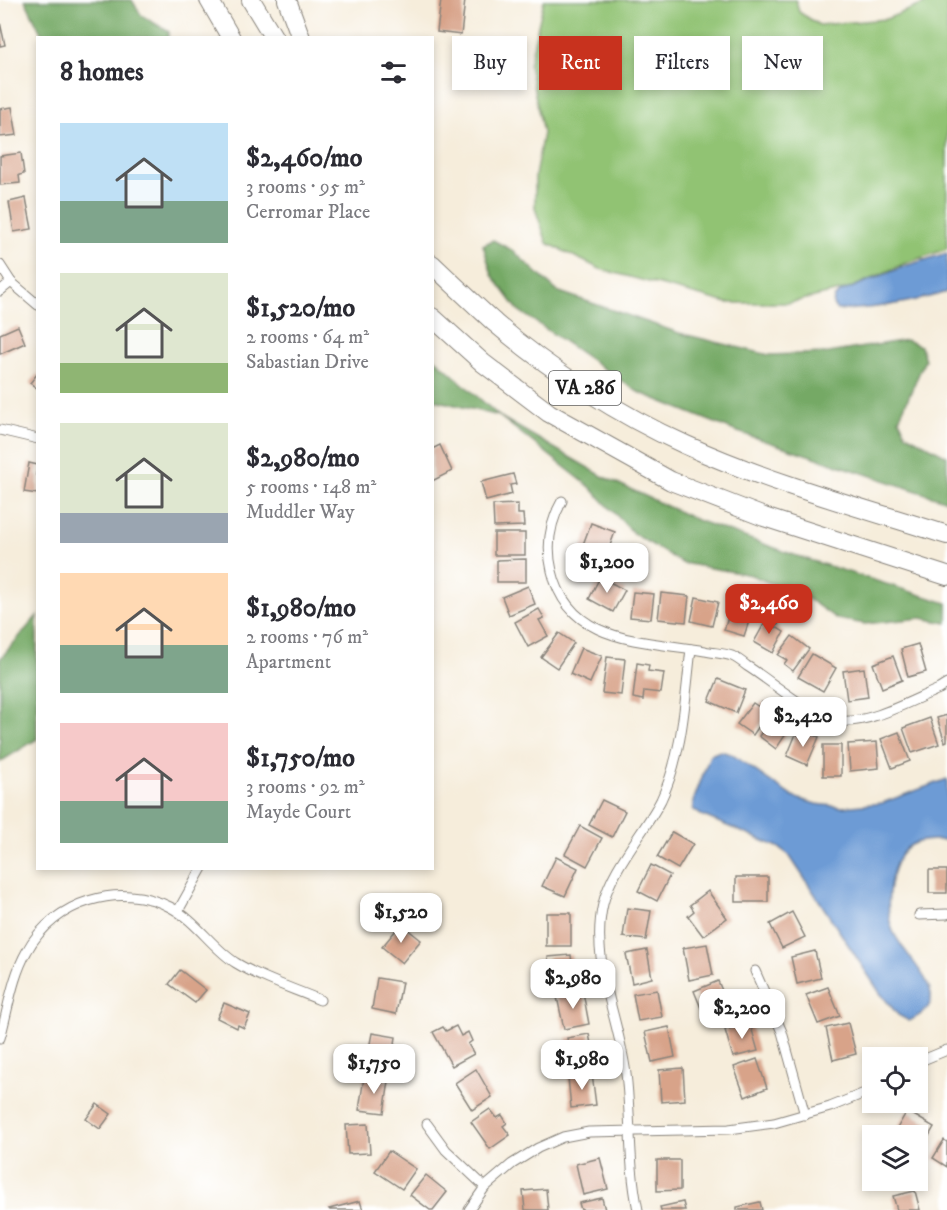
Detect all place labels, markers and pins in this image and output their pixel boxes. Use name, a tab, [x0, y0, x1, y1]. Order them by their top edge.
pin: $1,200	[558, 543, 656, 594]
pin: $2,460	[720, 584, 818, 635]
pin: $2,420	[754, 697, 852, 748]
pin: $1,520	[352, 893, 450, 944]
pin: $2,980	[524, 959, 622, 1010]
pin: $2,200	[693, 989, 791, 1040]
pin: $1,980	[533, 1040, 631, 1091]
pin: $1,750	[325, 1044, 423, 1095]

